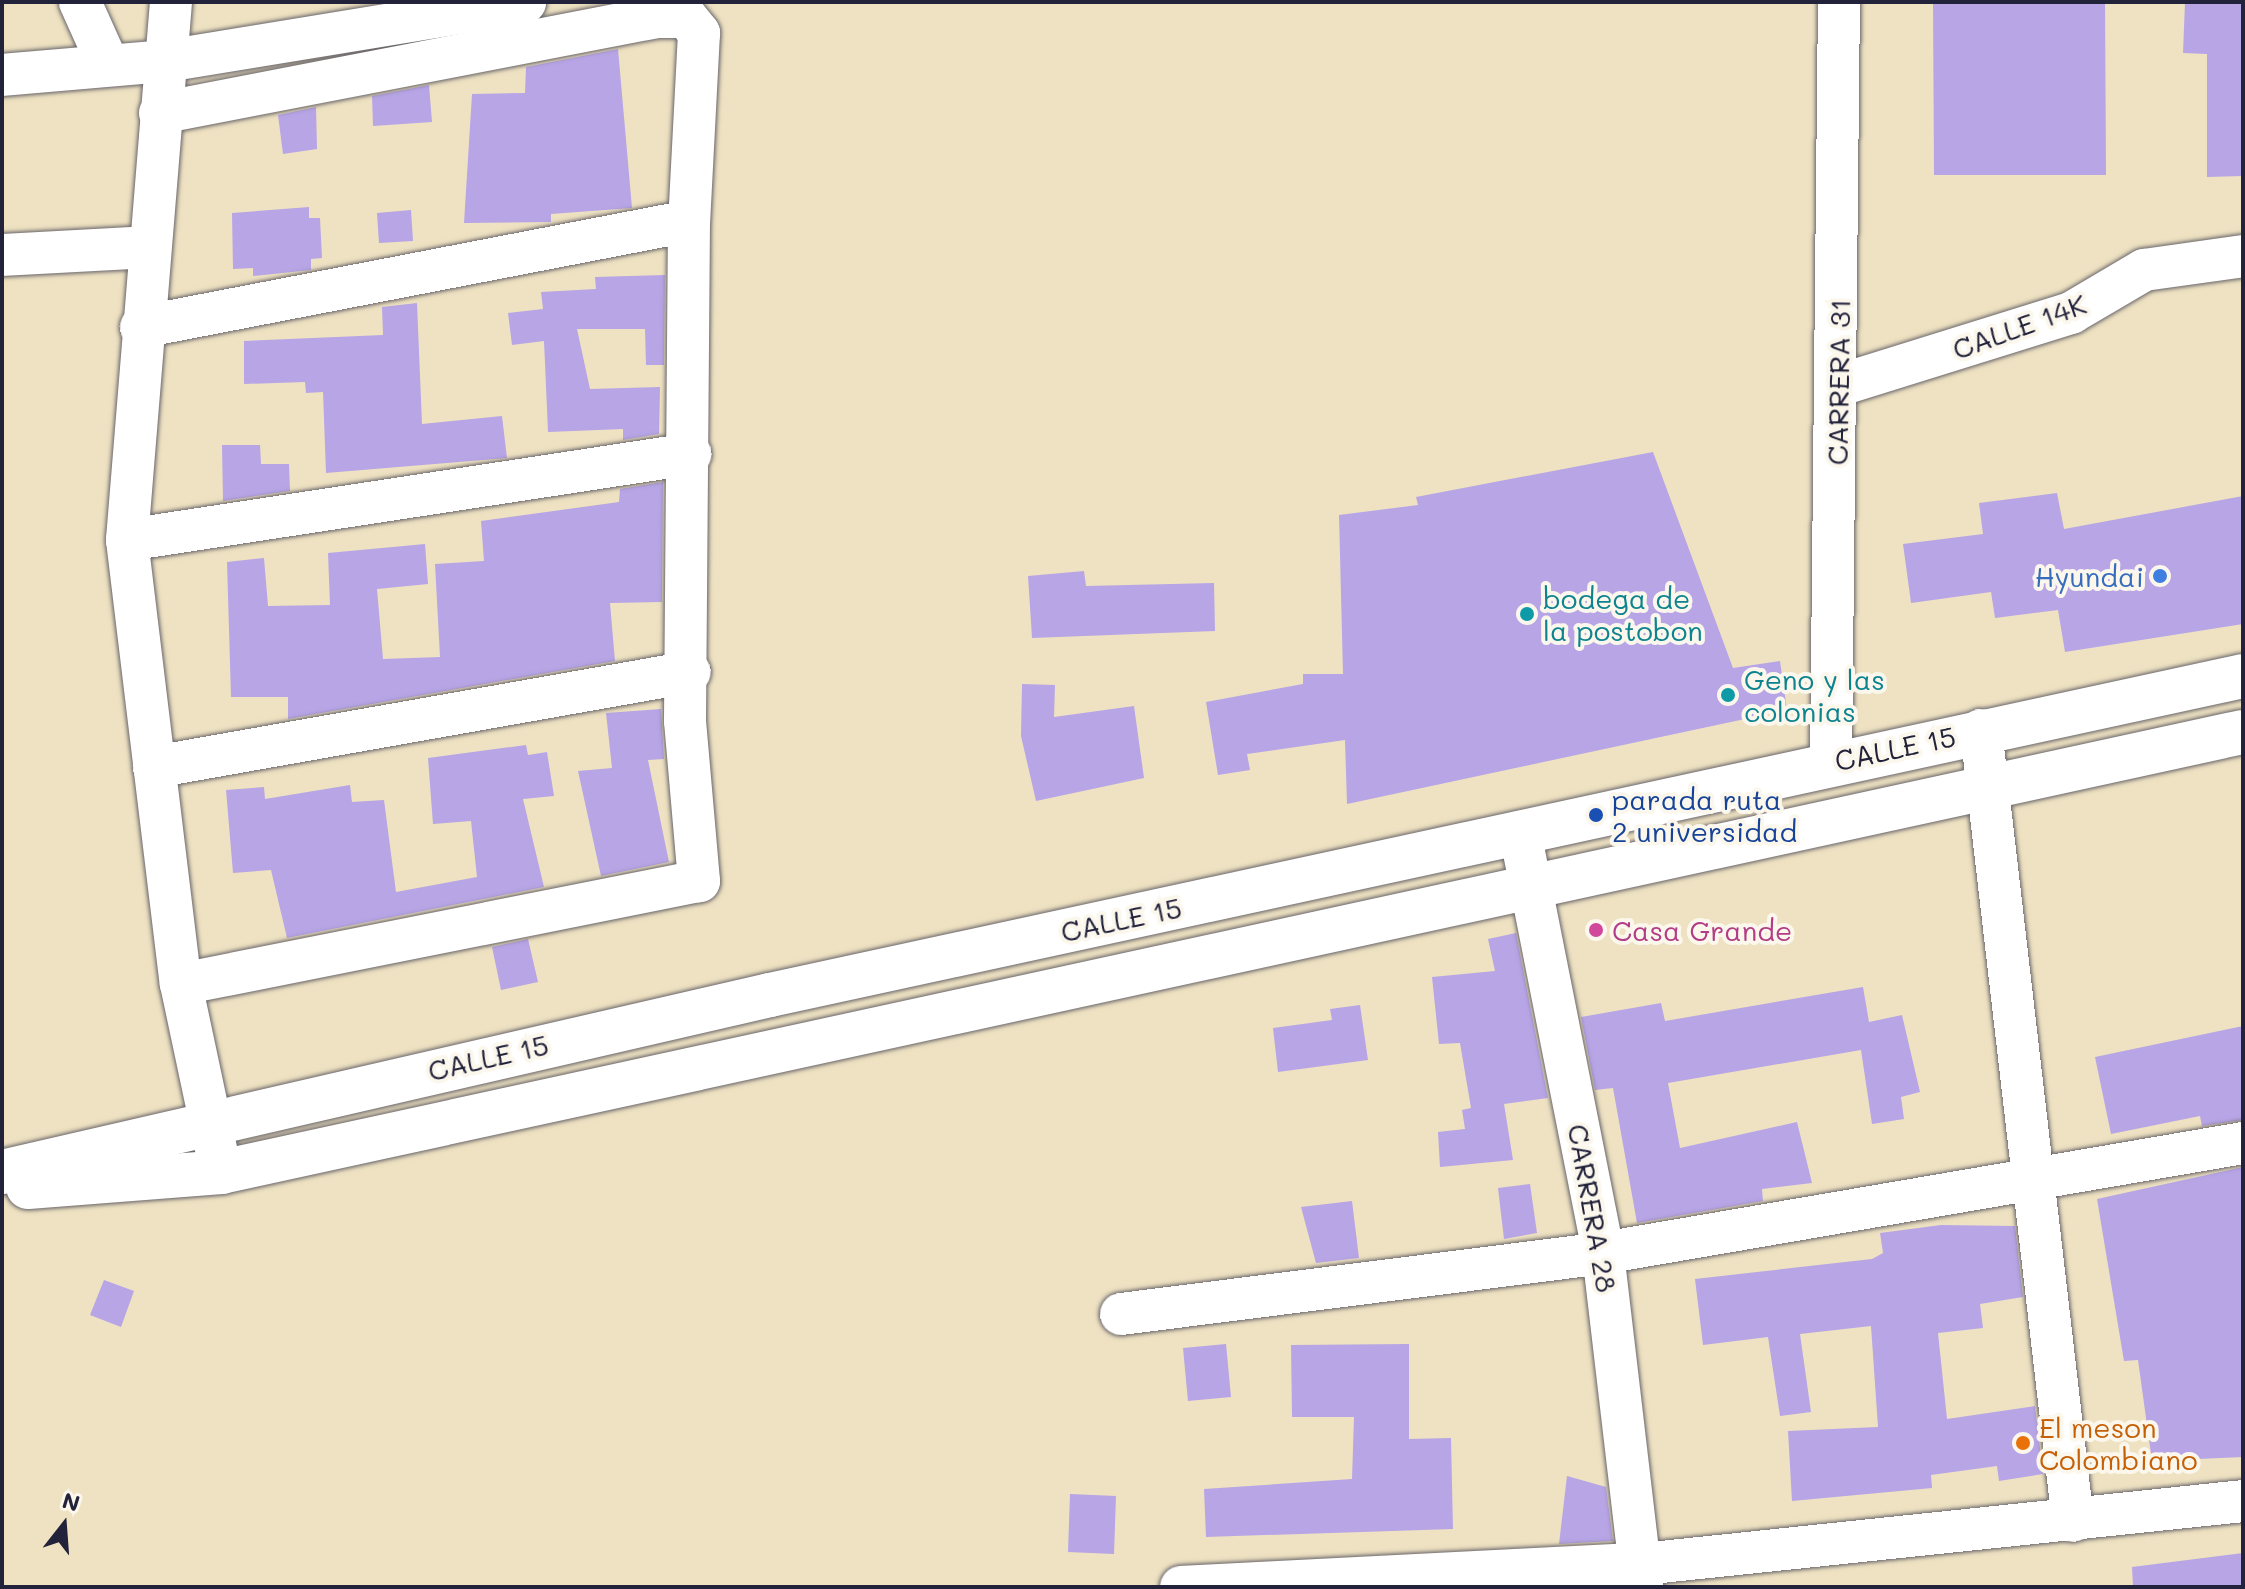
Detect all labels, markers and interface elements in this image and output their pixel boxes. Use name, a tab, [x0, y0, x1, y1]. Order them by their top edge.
street label: CALLE 14K	[1948, 286, 2090, 366]
street label: CARRERA 31	[1820, 298, 1856, 466]
place label: Hyundai	[2035, 559, 2144, 593]
marker: Hyundai	[2151, 567, 2169, 585]
place label: bodega de la postobon	[1543, 581, 1703, 647]
marker: bodega de la postobon	[1518, 605, 1536, 623]
place label: Geno y las colonias	[1744, 662, 1885, 728]
marker: Geno y las colonias	[1719, 686, 1737, 704]
street label: CALLE 15	[1832, 719, 1958, 777]
place label: parada ruta 2 universidad	[1612, 782, 1797, 848]
marker: parada ruta 2 universidad	[1587, 806, 1605, 824]
street label: CALLE 15	[1058, 890, 1184, 948]
place label: Casa Grande	[1612, 913, 1792, 947]
marker: Casa Grande	[1587, 921, 1605, 939]
street label: CALLE 15	[424, 1027, 552, 1087]
street label: CARRERA 28	[1562, 1121, 1624, 1295]
place label: El meson Colombiano	[2039, 1410, 2198, 1476]
marker: El meson Colombiano	[2014, 1434, 2032, 1452]
north arrow	[24, 1485, 104, 1565]
text: N	[59, 1485, 83, 1518]

